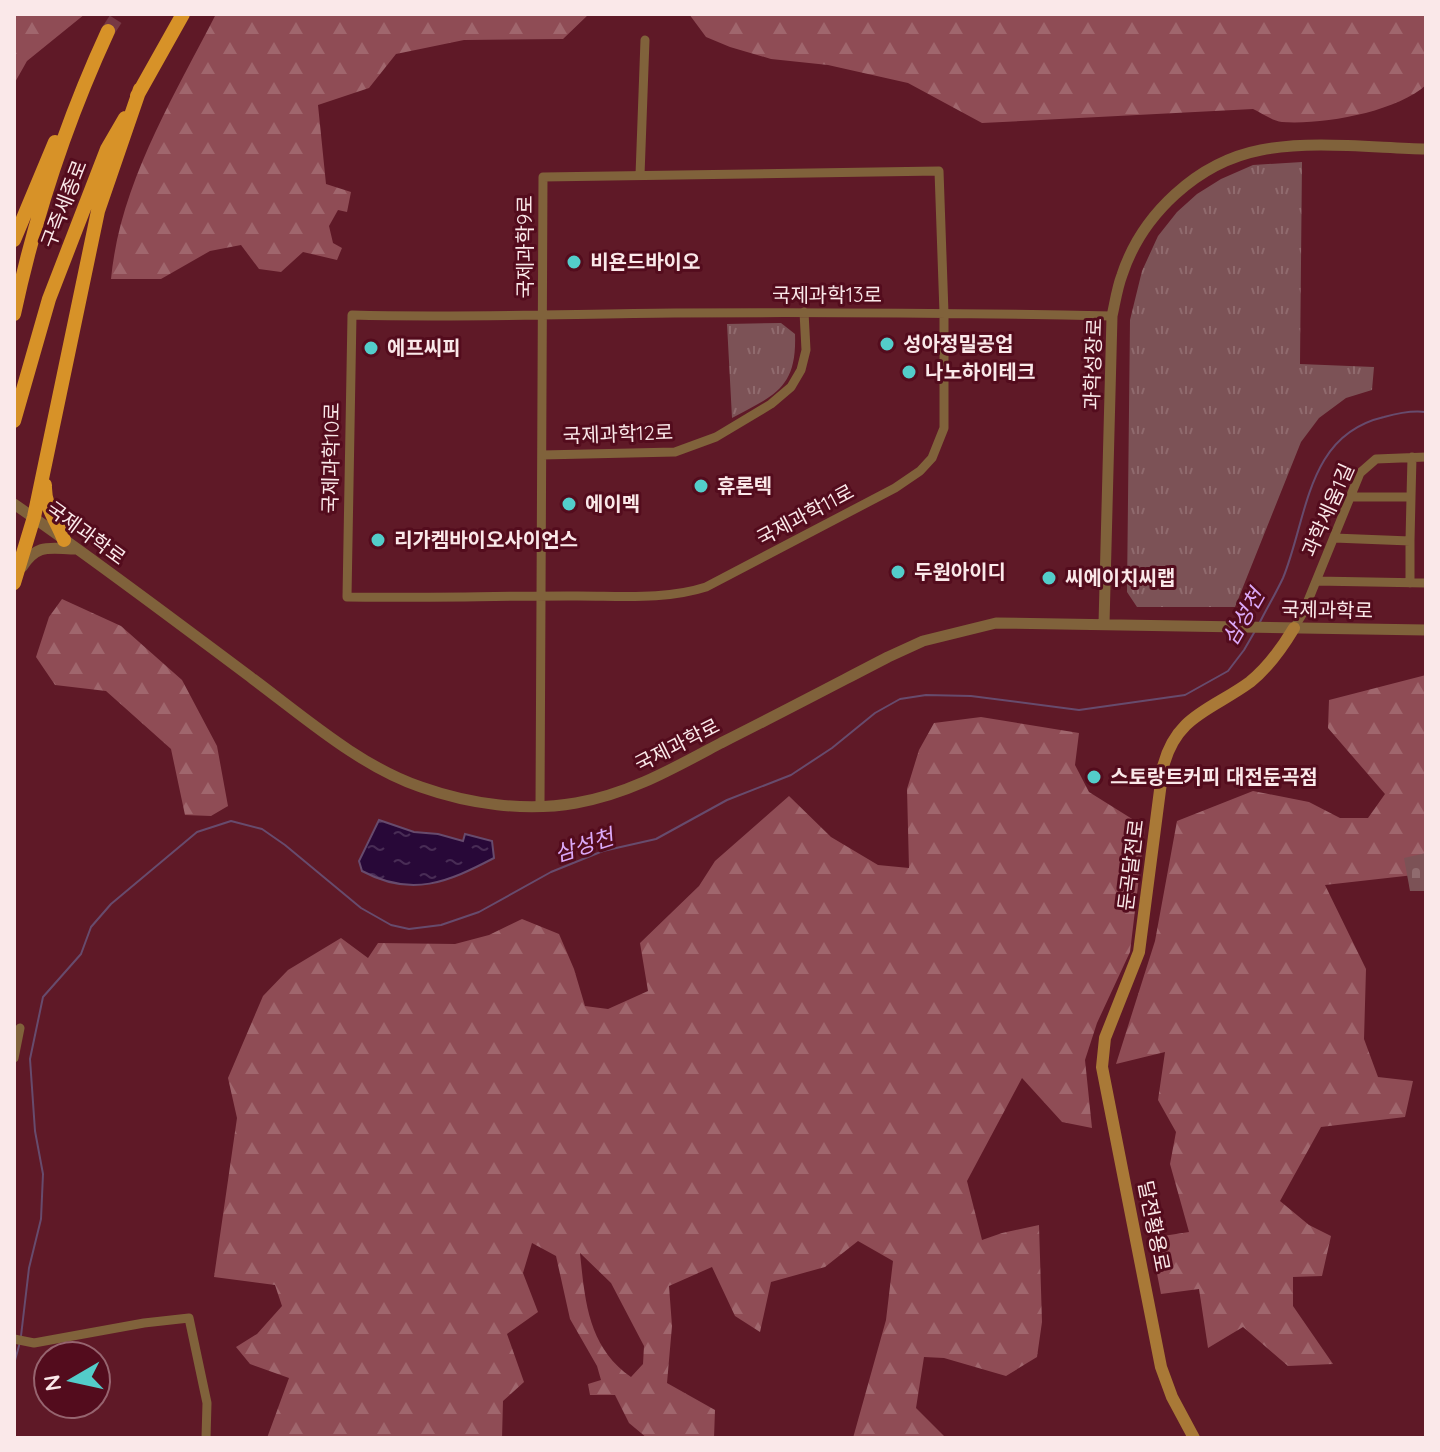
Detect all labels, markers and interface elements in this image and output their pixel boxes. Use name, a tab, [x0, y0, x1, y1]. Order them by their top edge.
street label: 구즉세종로	[35, 156, 92, 251]
street label: 국제과학9로	[512, 195, 537, 299]
place label: 비욘드바이오	[590, 249, 700, 274]
marker: 비욘드바이오	[565, 253, 583, 271]
street label: 국제과학13로	[772, 282, 882, 307]
street label: 과학성장로	[1078, 318, 1107, 410]
place label: 성아정밀공업	[903, 331, 1013, 356]
place label: 에프씨피	[387, 335, 461, 360]
marker: 성아정밀공업	[878, 335, 896, 353]
marker: 에프씨피	[362, 339, 380, 357]
place label: 나노하이테크	[925, 359, 1035, 384]
marker: 나노하이테크	[900, 363, 918, 381]
street label: 국제과학10로	[317, 402, 344, 514]
street label: 국제과학12로	[562, 419, 674, 448]
street label: 과학세움1길	[1296, 459, 1359, 560]
place label: 휴론텍	[717, 473, 772, 498]
marker: 휴론텍	[692, 477, 710, 495]
street label: 국제과학11로	[752, 478, 858, 551]
place label: 에이멕	[585, 491, 640, 516]
street label: 국제과학로	[42, 495, 131, 570]
marker: 에이멕	[560, 495, 578, 513]
place label: 리가켐바이오사이언스	[394, 527, 578, 552]
marker: 리가켐바이오사이언스	[369, 531, 387, 549]
place label: 두원아이디	[914, 559, 1006, 584]
marker: 두원아이디	[889, 563, 907, 581]
place label: 씨에이치씨랩	[1065, 565, 1175, 590]
marker: 씨에이치씨랩	[1040, 569, 1058, 587]
water label: 삼성천	[1216, 581, 1272, 650]
street label: 국제과학로	[1281, 596, 1373, 623]
street label: 국제과학로	[630, 713, 723, 777]
place label: 스토랑트커피 대전둔곡점	[1110, 764, 1318, 789]
marker: 스토랑트커피 대전둔곡점	[1085, 768, 1103, 786]
street label: 둔곡달전로	[1112, 818, 1149, 912]
water label: 삼성천	[551, 821, 620, 868]
street label: 달전황용로	[1133, 1178, 1176, 1273]
north arrow	[32, 1340, 112, 1420]
text: N	[37, 1373, 67, 1393]

